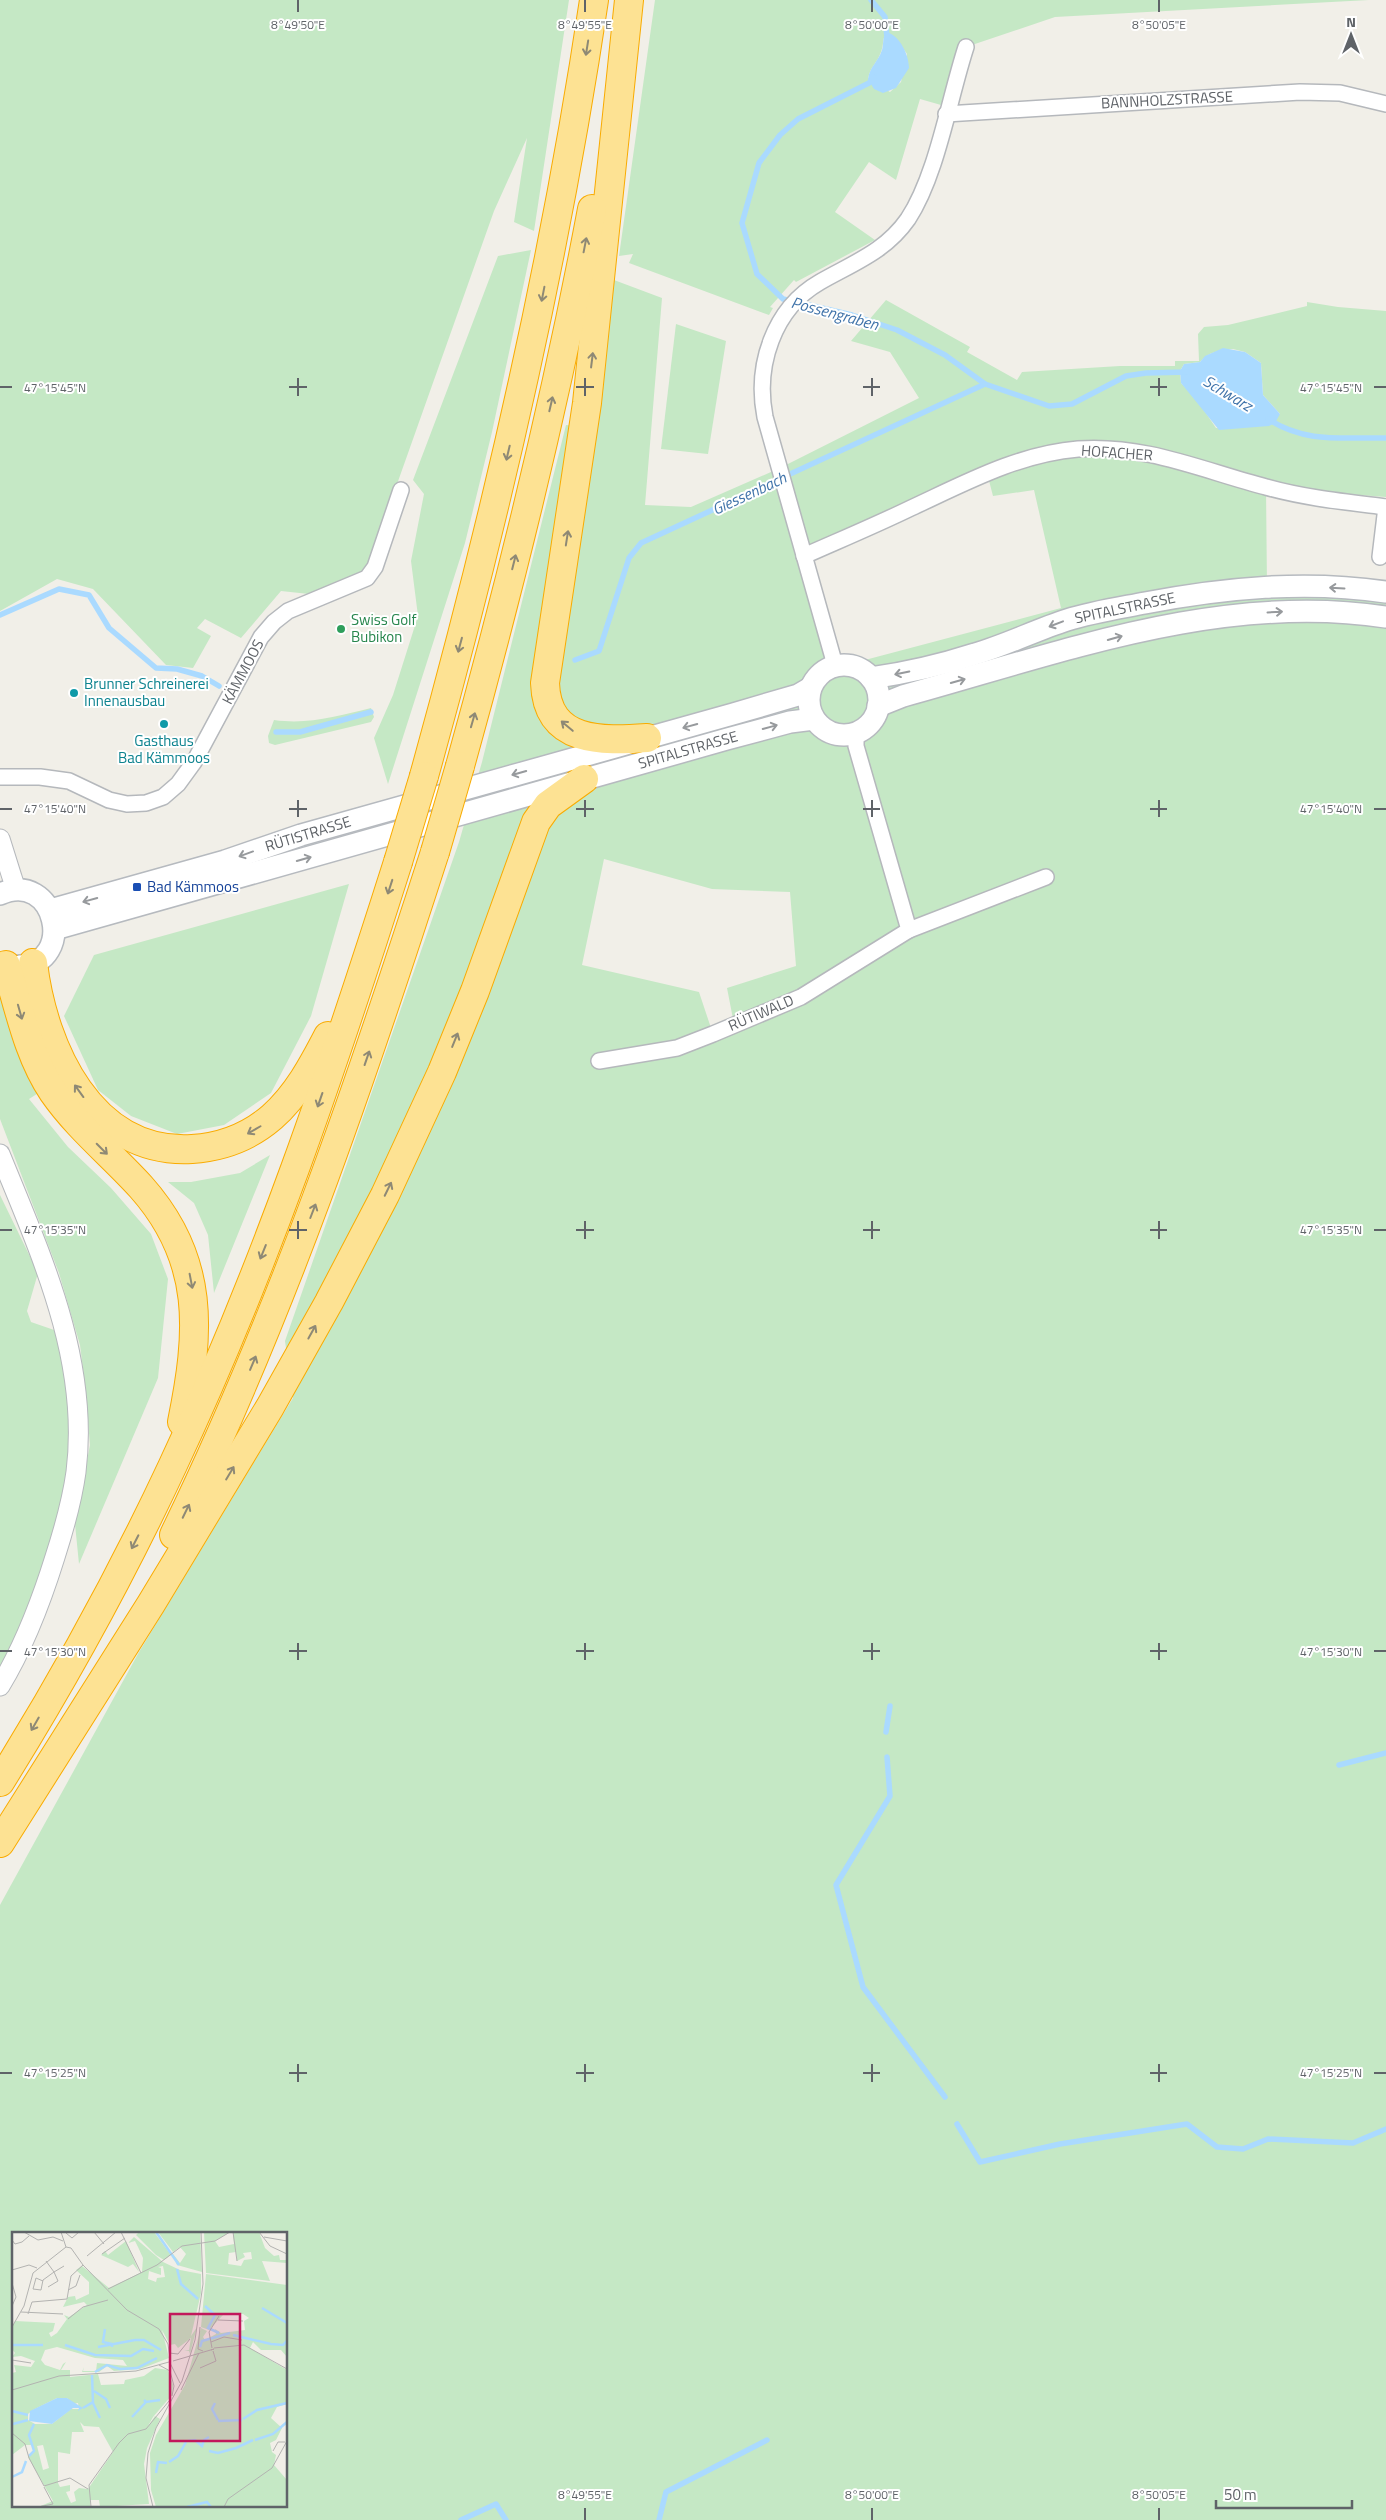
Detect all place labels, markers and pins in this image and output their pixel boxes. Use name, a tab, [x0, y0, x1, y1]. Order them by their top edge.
place label: Swiss Golf Bubikon	[351, 608, 417, 648]
marker: Swiss Golf Bubikon	[335, 623, 347, 635]
place label: Brunner Schreinerei Innenausbau	[84, 672, 209, 712]
marker: Brunner Schreinerei Innenausbau	[68, 687, 80, 699]
marker: Gasthaus Bad Kämmoos	[158, 718, 170, 730]
place label: Gasthaus Bad Kämmoos	[118, 729, 210, 769]
place label: Bad Kämmoos	[147, 875, 239, 898]
marker: Bad Kämmoos	[131, 881, 143, 893]

